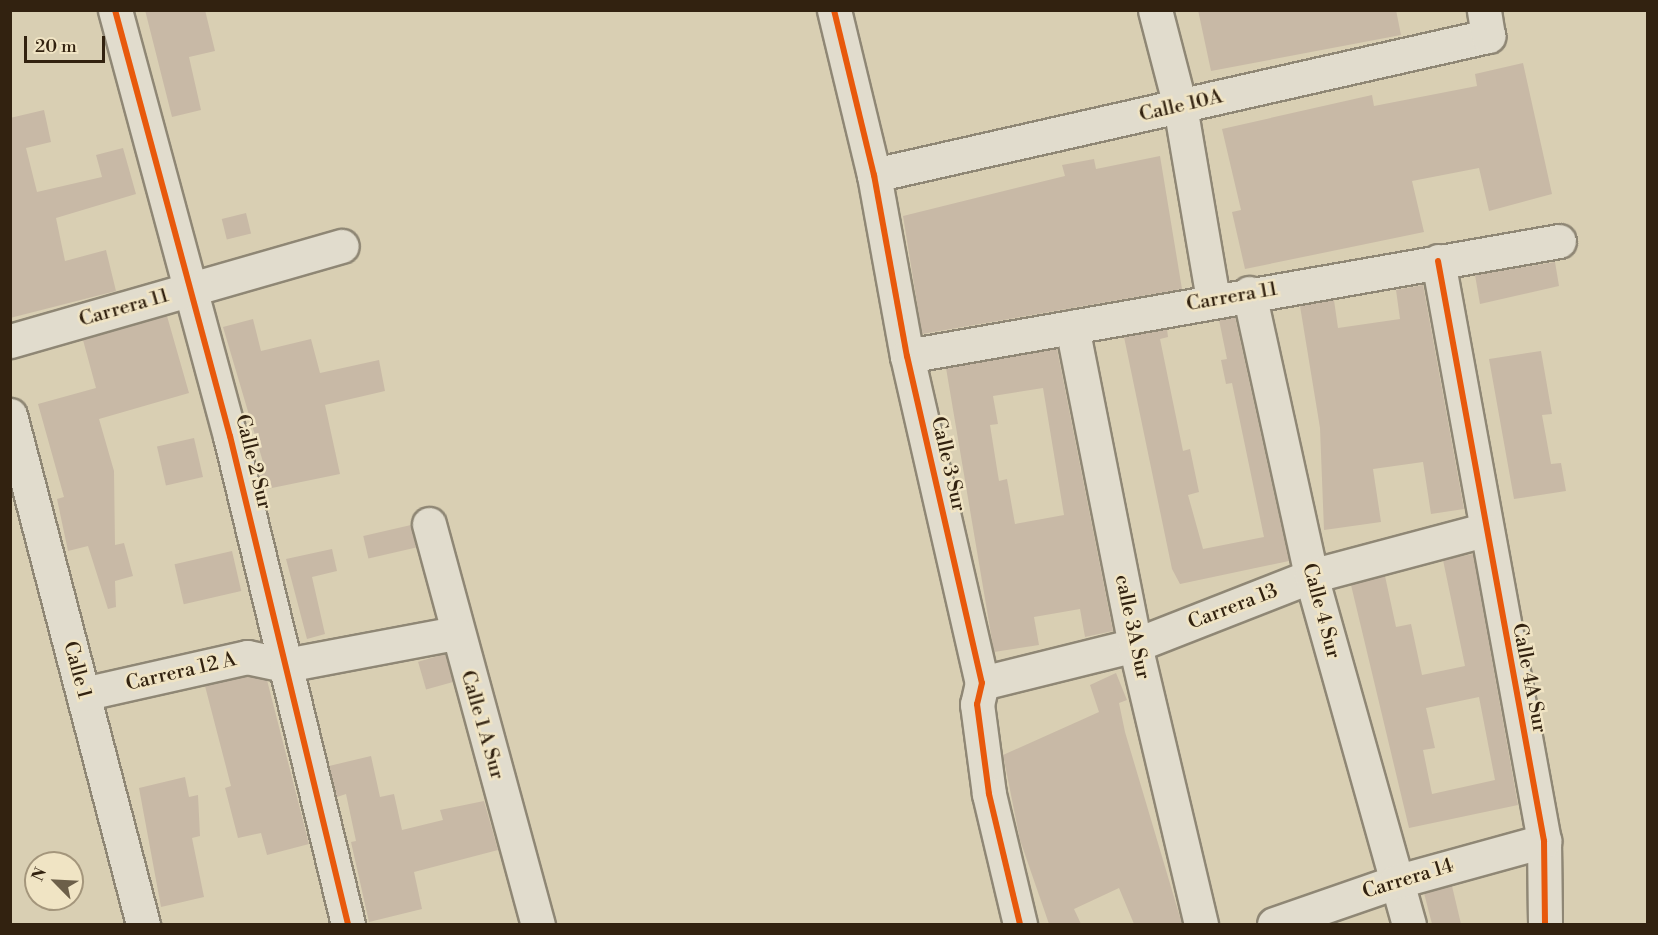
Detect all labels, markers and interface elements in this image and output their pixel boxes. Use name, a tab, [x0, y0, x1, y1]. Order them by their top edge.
scale bar	[27, 24, 108, 62]
text: 20 m	[35, 35, 77, 58]
street label: Calle 10A	[1137, 85, 1225, 127]
street label: Carrera 11	[1185, 277, 1279, 317]
street label: Carrera 11	[76, 284, 172, 332]
street label: Calle 2 Sur	[230, 412, 276, 512]
street label: Calle 3 Sur	[925, 414, 971, 514]
street label: Calle 4 Sur	[1297, 561, 1345, 661]
street label: calle 3A Sur	[1109, 572, 1155, 682]
street label: Carrera 13	[1185, 579, 1281, 635]
street label: Calle 4A Sur	[1507, 621, 1551, 735]
street label: Calle 1	[58, 639, 96, 701]
street label: Carrera 12 A	[123, 648, 239, 696]
street label: Calle 1 A Sur	[455, 668, 509, 782]
north arrow	[24, 851, 84, 911]
street label: Carrera 14	[1360, 854, 1456, 904]
text: N	[28, 865, 51, 884]

